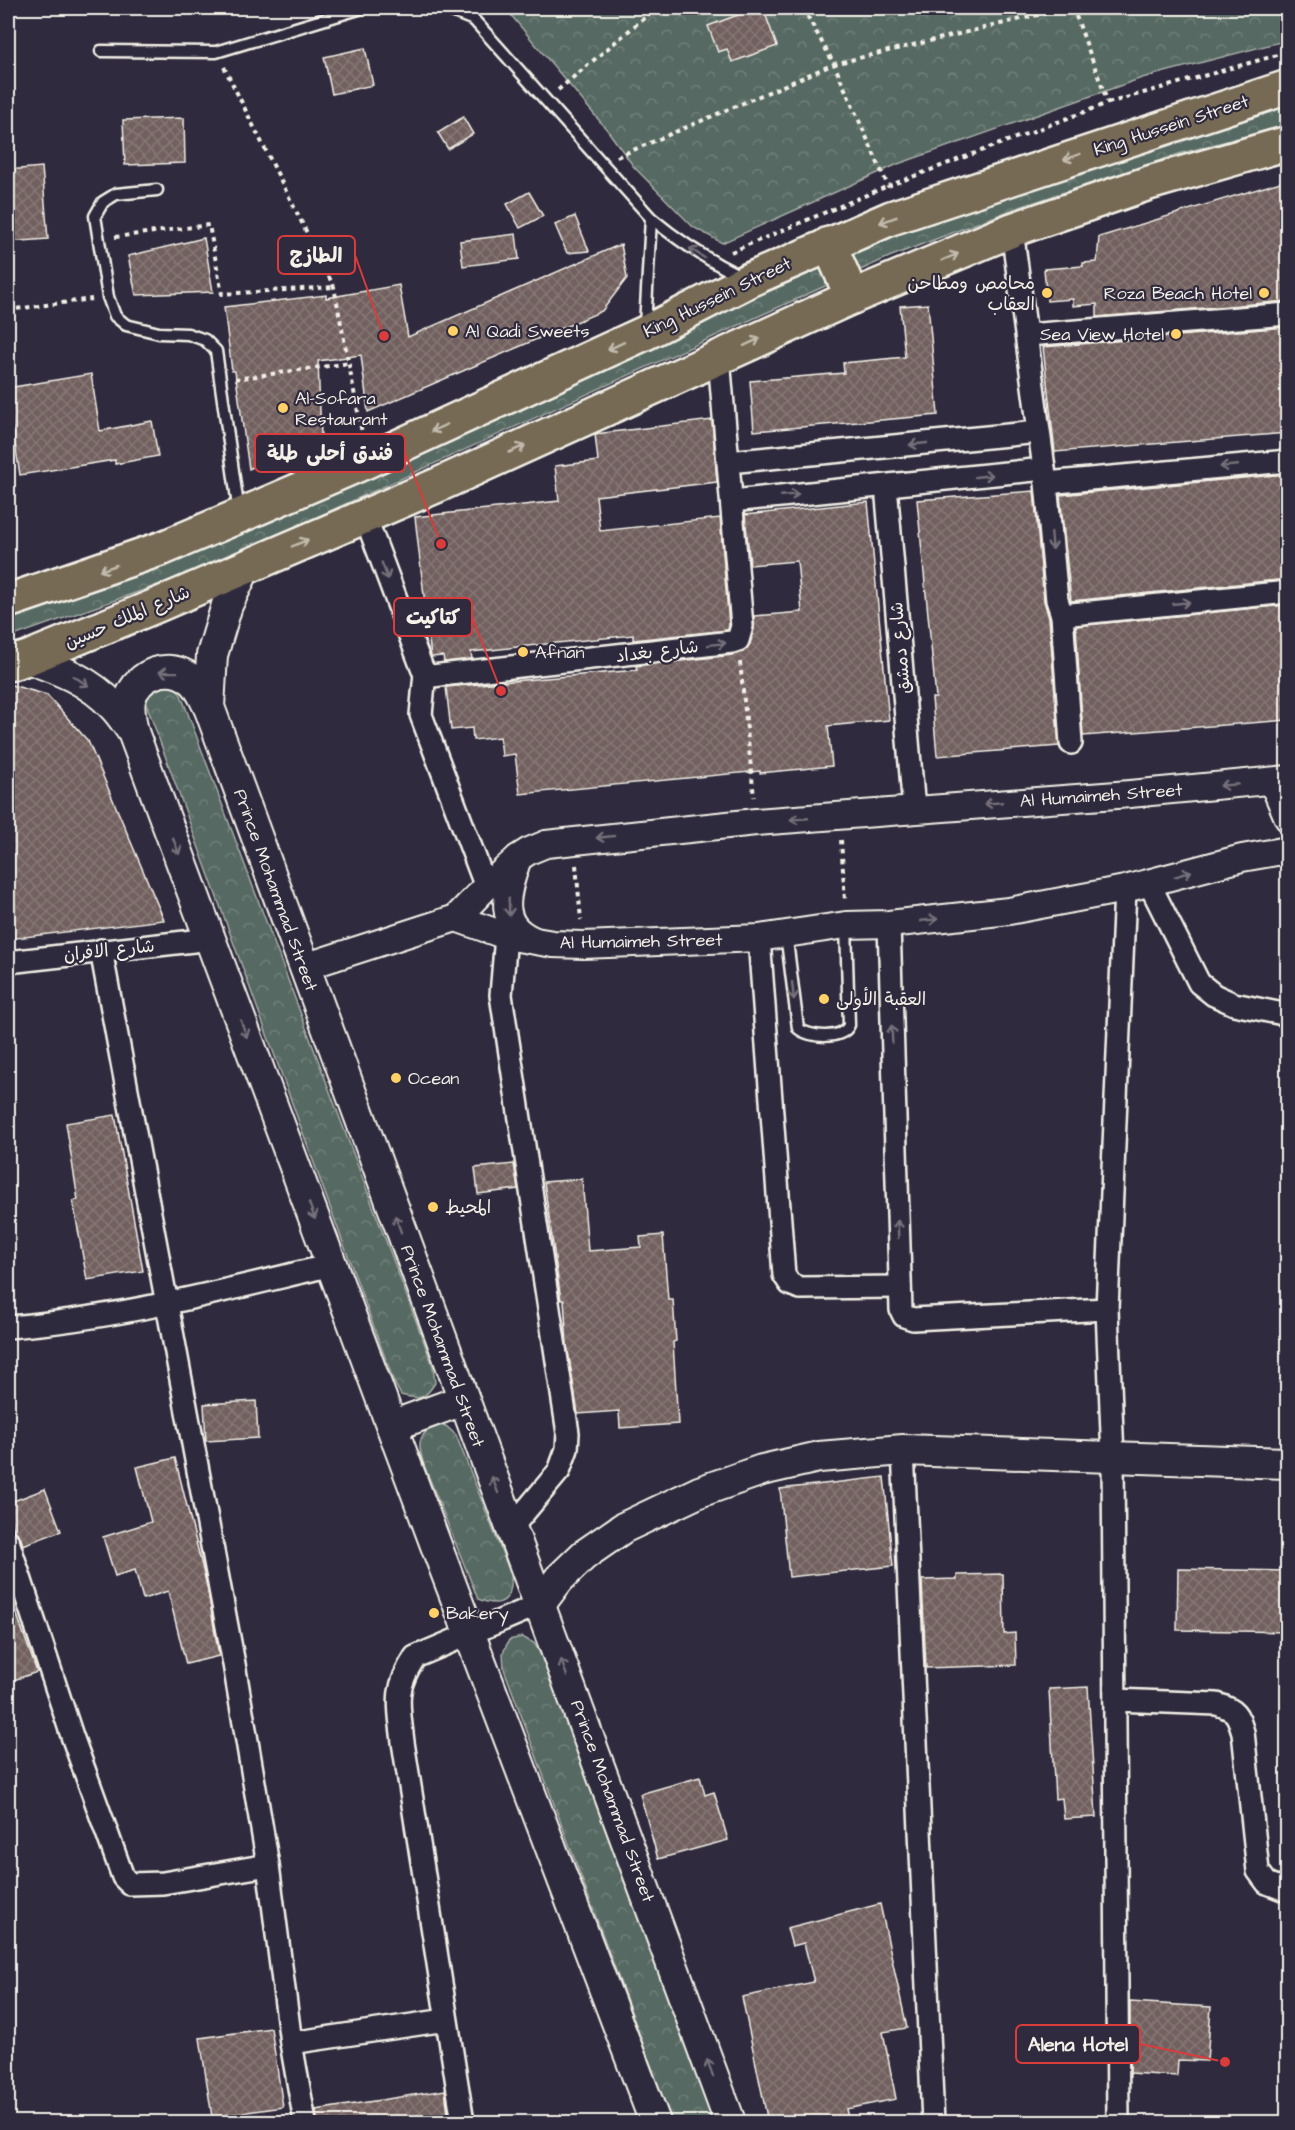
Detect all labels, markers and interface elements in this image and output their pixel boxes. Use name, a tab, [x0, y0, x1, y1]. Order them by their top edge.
street label: King Hussein Street	[1091, 88, 1253, 163]
one-way arrow	[1063, 153, 1082, 164]
one-way arrow	[879, 215, 897, 226]
callout: الطازج	[278, 236, 355, 274]
text: الطازج	[290, 242, 342, 270]
one-way arrow	[690, 247, 706, 259]
one-way arrow	[941, 250, 959, 262]
street label: King Hussein Street	[639, 251, 796, 345]
place label: محامص ومطاحن العقاب	[908, 271, 1035, 317]
place label: Roza Beach Hotel	[1104, 281, 1252, 306]
marker: محامص ومطاحن العقاب	[1040, 286, 1054, 300]
marker: Roza Beach Hotel	[1257, 286, 1271, 300]
place label: Al Qadi Sweets	[465, 319, 590, 344]
place label: Sea View Hotel	[1040, 322, 1164, 347]
marker: Al Qadi Sweets	[446, 324, 460, 338]
marker: Sea View Hotel	[1169, 327, 1183, 341]
one-way arrow	[743, 336, 761, 348]
one-way arrow	[607, 341, 625, 353]
place label: Al-Sofara Restaurant	[295, 386, 388, 432]
marker: Al-Sofara Restaurant	[276, 401, 290, 415]
one-way arrow	[430, 422, 448, 434]
callout: فندق أحلى طلة	[255, 434, 405, 472]
one-way arrow	[909, 439, 929, 450]
text: فندق أحلى طلة	[267, 440, 393, 468]
one-way arrow	[508, 443, 526, 455]
one-way arrow	[1220, 461, 1240, 472]
one-way arrow	[974, 470, 994, 481]
one-way arrow	[780, 489, 799, 500]
one-way arrow	[1047, 530, 1058, 550]
one-way arrow	[290, 537, 309, 548]
one-way arrow	[380, 561, 391, 579]
one-way arrow	[99, 563, 118, 574]
street label: شارع الملك حسين	[61, 580, 194, 655]
one-way arrow	[1170, 597, 1190, 608]
callout: كتاكيت	[394, 598, 472, 636]
street label: شارع دمشق	[884, 601, 917, 695]
text: كتاكيت	[406, 604, 460, 632]
street label: شارع بغداد	[614, 634, 700, 669]
one-way arrow	[707, 638, 727, 649]
place label: Afnan	[535, 640, 584, 665]
marker: Afnan	[516, 645, 530, 659]
one-way arrow	[159, 666, 179, 678]
one-way arrow	[73, 675, 89, 687]
street label: Al Humaimeh Street	[1019, 777, 1184, 814]
one-way arrow	[1220, 780, 1240, 791]
street label: Prince Mohammad Street	[227, 785, 324, 996]
one-way arrow	[984, 798, 1004, 809]
one-way arrow	[789, 813, 809, 824]
one-way arrow	[595, 832, 615, 843]
one-way arrow	[171, 836, 182, 855]
one-way arrow	[1173, 868, 1192, 879]
one-way arrow	[503, 897, 514, 916]
one-way arrow	[919, 914, 939, 925]
street label: Al Humaimeh Street	[559, 928, 723, 955]
street label: شارع الافران	[62, 933, 156, 968]
one-way arrow	[787, 981, 798, 1001]
place label: العقبة الأولى	[836, 987, 926, 1012]
marker: العقبة الأولى	[817, 992, 831, 1006]
one-way arrow	[239, 1019, 250, 1037]
one-way arrow	[887, 1024, 898, 1044]
place label: Ocean	[408, 1066, 459, 1091]
marker: Ocean	[389, 1071, 403, 1085]
place label: المحيط	[445, 1195, 491, 1220]
marker: المحيط	[426, 1200, 440, 1214]
one-way arrow	[307, 1202, 318, 1220]
one-way arrow	[391, 1215, 402, 1233]
one-way arrow	[893, 1219, 904, 1239]
street label: Prince Mohammad Street	[394, 1241, 491, 1452]
one-way arrow	[489, 1476, 500, 1495]
place label: Bakery	[446, 1601, 509, 1627]
marker: Bakery	[427, 1606, 441, 1620]
one-way arrow	[557, 1659, 568, 1677]
street label: Prince Mohammad Street	[564, 1696, 661, 1907]
callout: Alena Hotel	[1016, 2025, 1140, 2063]
text: Alena Hotel	[1028, 2031, 1128, 2059]
one-way arrow	[704, 2059, 715, 2077]

